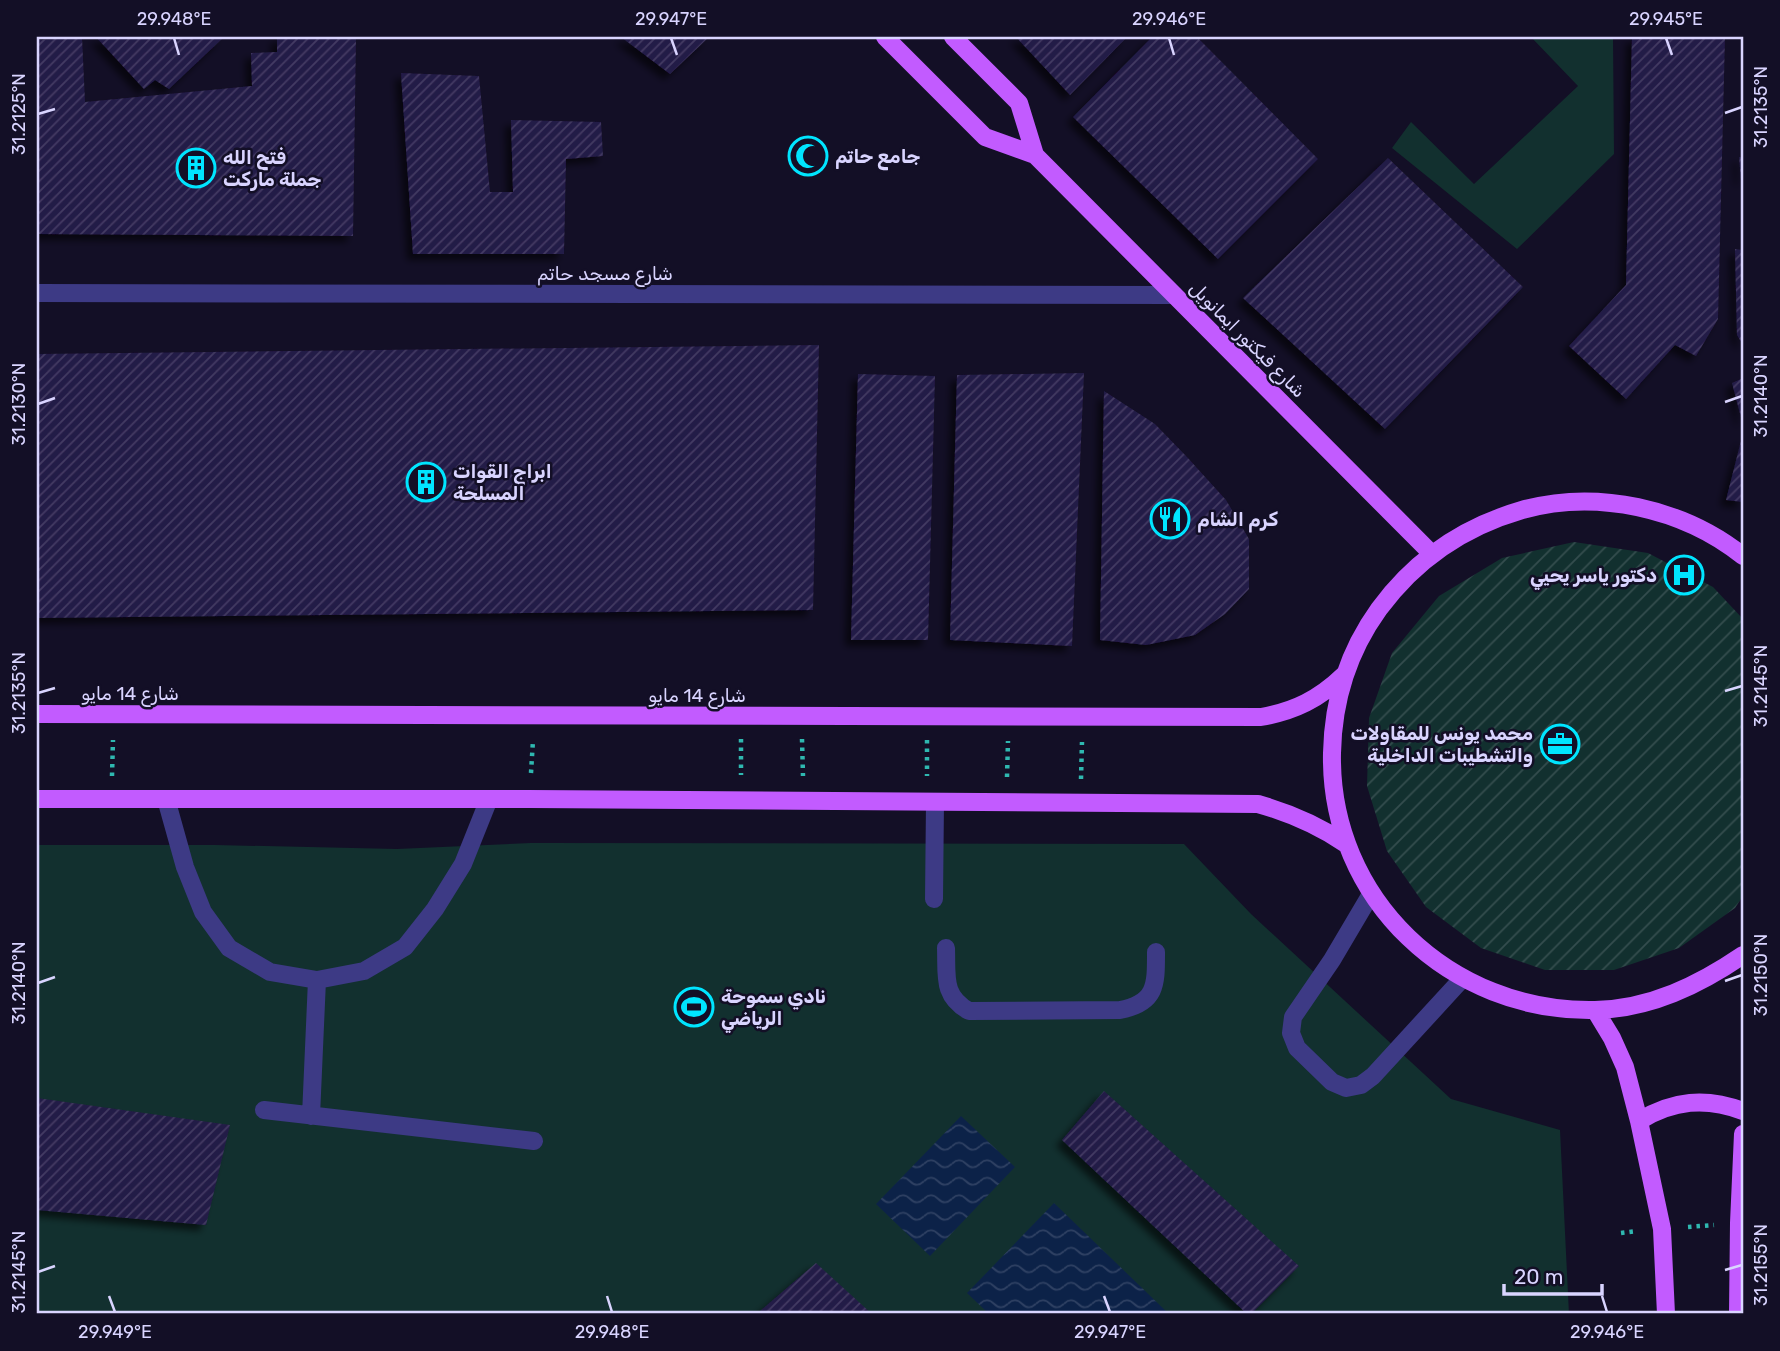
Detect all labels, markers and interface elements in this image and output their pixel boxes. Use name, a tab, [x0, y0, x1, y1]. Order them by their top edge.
text: 29.948°E	[137, 8, 211, 30]
text: 29.947°E	[635, 8, 707, 30]
text: 29.946°E	[1132, 8, 1206, 30]
text: 29.945°E	[1629, 8, 1703, 30]
text: 31.2135°N	[1750, 66, 1772, 148]
text: 31.2125°N	[8, 73, 30, 155]
mosque icon: جامع حاتم	[787, 135, 829, 177]
place label: جامع حاتم	[835, 145, 921, 171]
place label: فتح الله جملة ماركت	[223, 146, 321, 191]
building icon: فتح الله جملة ماركت	[175, 147, 217, 189]
street label: شارع مسجد حاتم	[537, 262, 673, 287]
street label: شارع فيكتور ايمانويل	[1183, 276, 1311, 404]
text: 31.2140°N	[1750, 354, 1772, 438]
text: 31.2130°N	[8, 363, 30, 445]
place label: ابراج القوات المسلحة	[453, 460, 552, 505]
building icon: ابراج القوات المسلحة	[405, 461, 447, 503]
restaurant icon: كرم الشام	[1149, 498, 1191, 540]
place label: كرم الشام	[1197, 508, 1278, 533]
hospital icon: دكتور ياسر يحيي	[1663, 554, 1705, 596]
place label: دكتور ياسر يحيي	[1530, 564, 1657, 590]
text: 31.2145°N	[1750, 645, 1772, 727]
text: 31.2135°N	[8, 652, 30, 734]
street label: شارع 14 مايو	[81, 682, 179, 707]
street label: شارع 14 مايو	[648, 684, 746, 709]
place label: محمد يونس للمقاولات والتشطيبات الداخلية	[1350, 722, 1533, 767]
office icon: محمد يونس للمقاولات والتشطيبات الداخلية	[1539, 723, 1581, 765]
text: 31.2150°N	[1750, 934, 1772, 1016]
text: 31.2140°N	[8, 941, 30, 1025]
place label: نادي سموحة الرياضي	[721, 985, 826, 1033]
sports icon: نادي سموحة الرياضي	[673, 986, 715, 1028]
text: 31.2155°N	[1750, 1224, 1772, 1306]
text: 31.2145°N	[8, 1231, 30, 1313]
scale bar	[1504, 1253, 1602, 1297]
text: 20 m	[1514, 1264, 1563, 1289]
text: 29.949°E	[78, 1321, 152, 1343]
text: 29.948°E	[575, 1321, 649, 1343]
text: 29.947°E	[1074, 1321, 1146, 1343]
text: 29.946°E	[1570, 1321, 1644, 1343]

